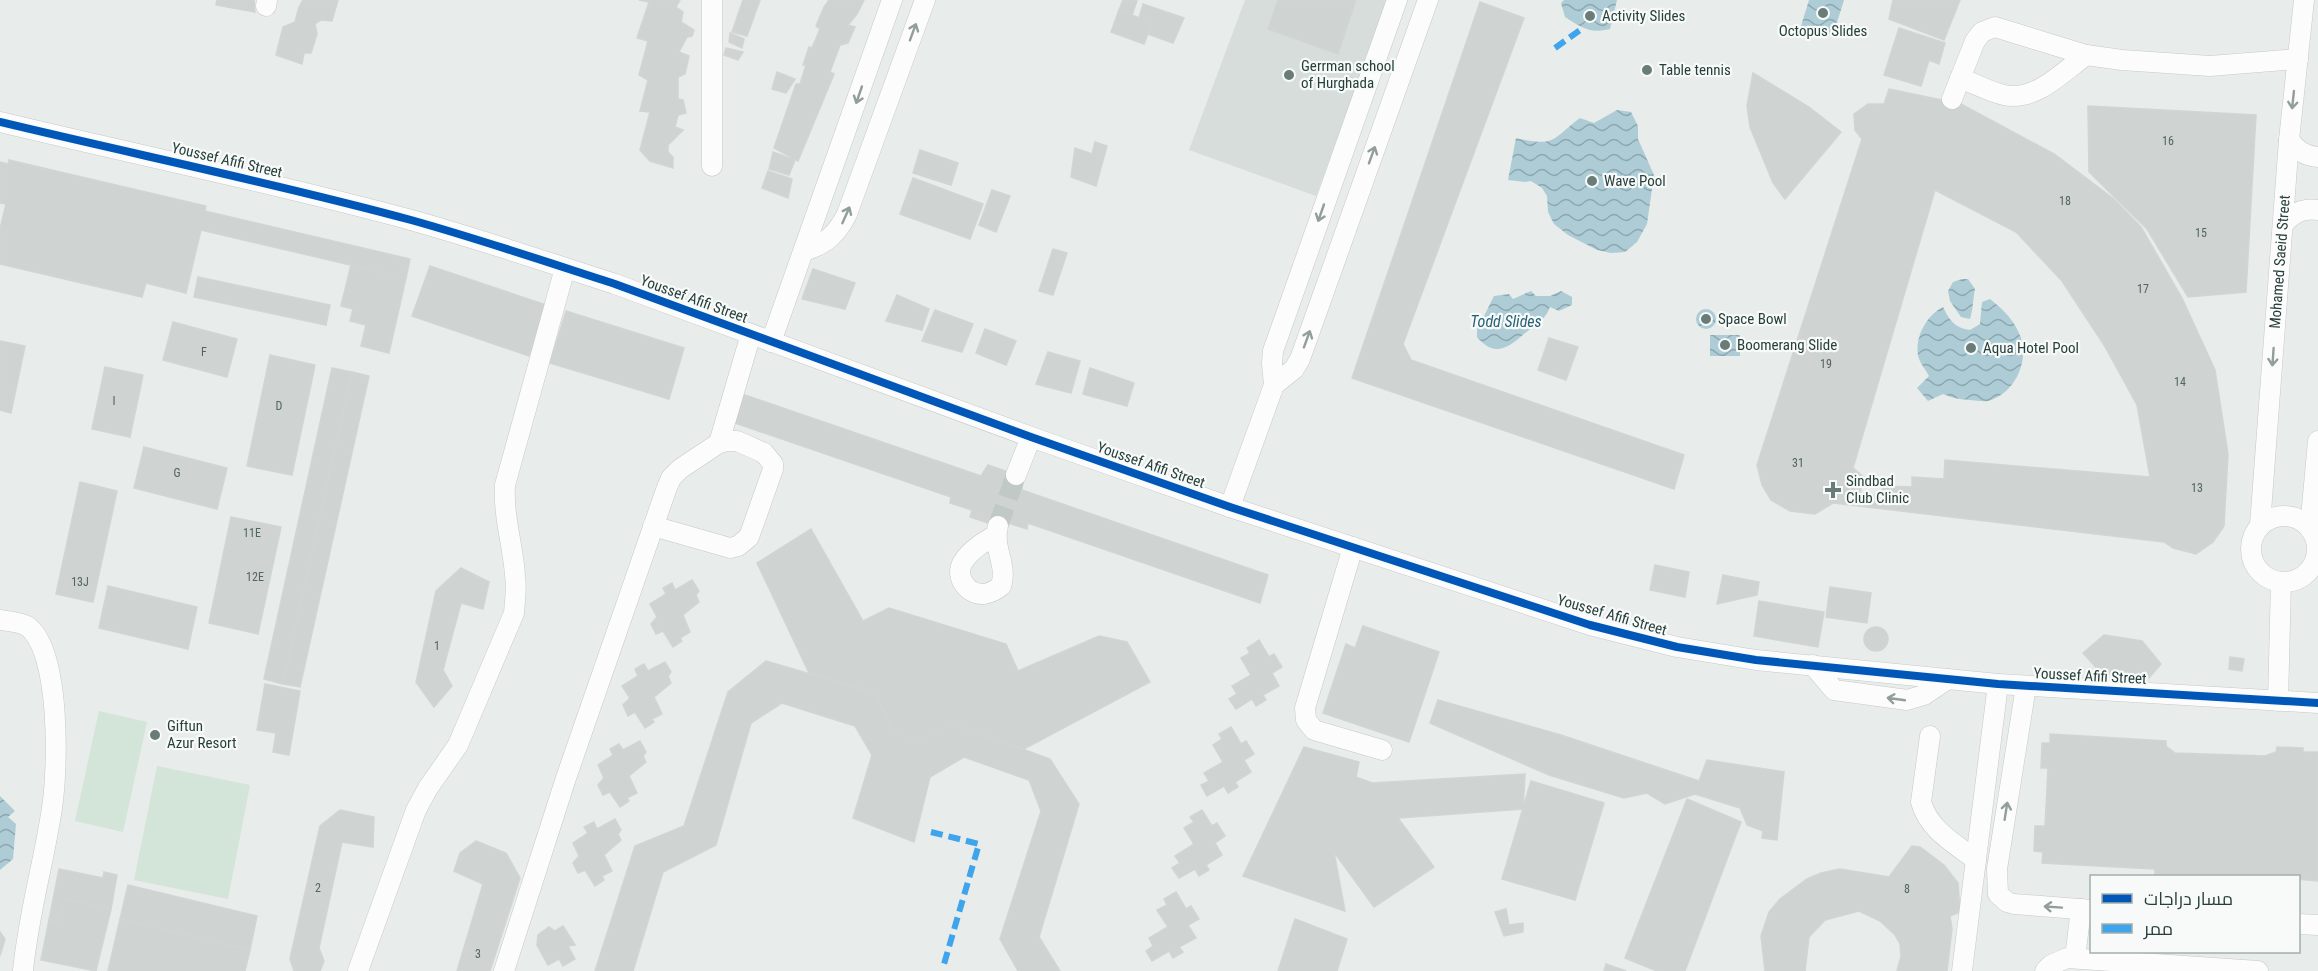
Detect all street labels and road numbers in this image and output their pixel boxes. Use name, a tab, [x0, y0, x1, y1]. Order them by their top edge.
street label: Youssef Afifi Street	[170, 139, 284, 181]
street label: Mohamed Saeid Street	[2266, 194, 2294, 329]
street label: Youssef Afifi Street	[638, 271, 750, 327]
street label: Youssef Afifi Street	[1095, 438, 1207, 492]
street label: Youssef Afifi Street	[1555, 591, 1669, 639]
street label: Youssef Afifi Street	[2033, 664, 2147, 688]

